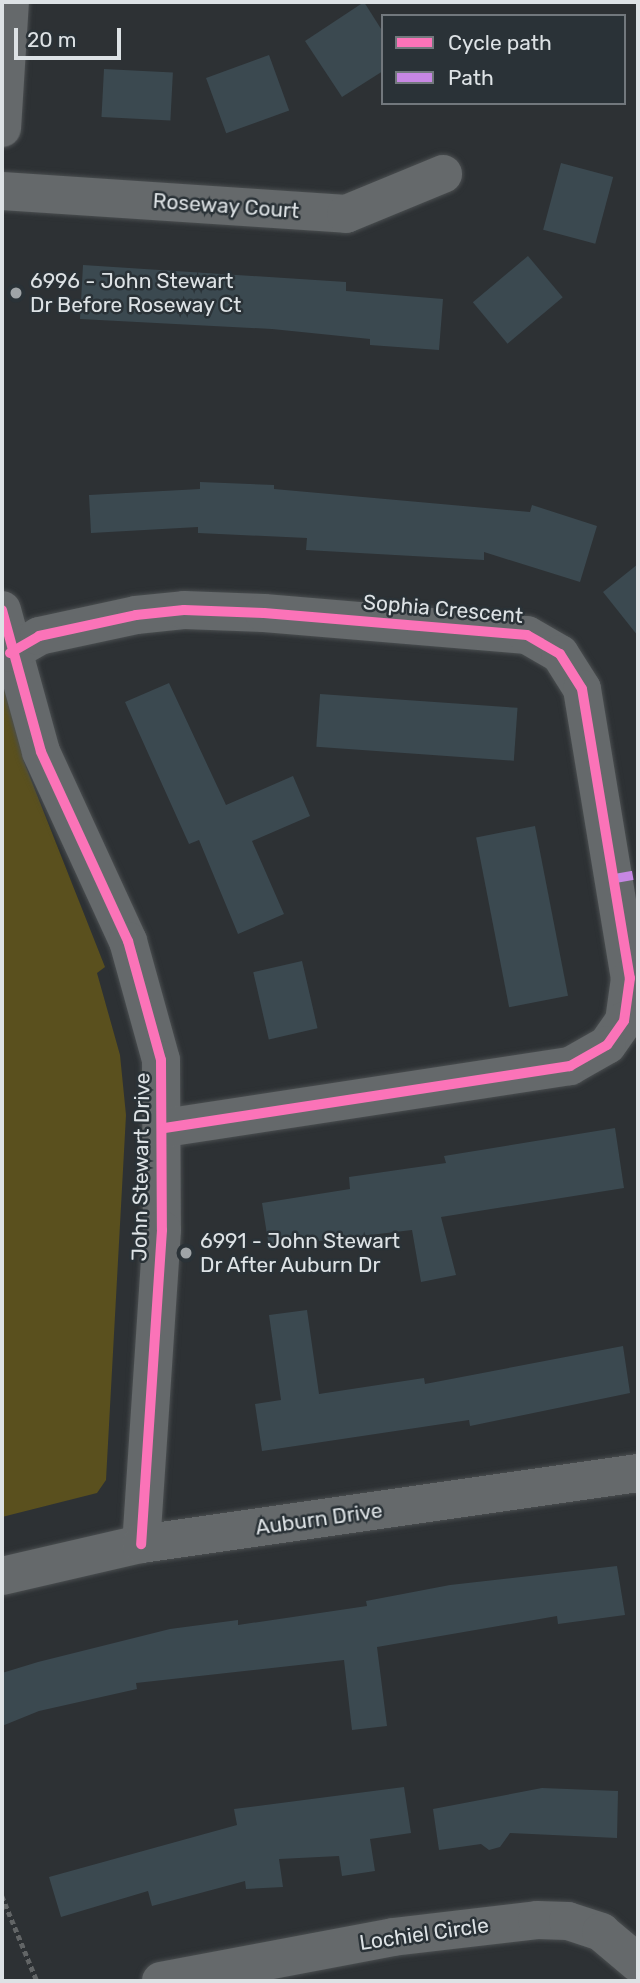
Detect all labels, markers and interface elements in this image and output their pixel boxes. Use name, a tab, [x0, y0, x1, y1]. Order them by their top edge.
scale bar	[18, 14, 124, 58]
legend	[381, 14, 626, 105]
text: 20 m	[27, 27, 76, 52]
text: Cycle path	[448, 30, 552, 55]
text: Path	[448, 65, 494, 90]
street label: Roseway Court	[152, 188, 300, 224]
place label: 6996 - John Stewart Dr Before Roseway Ct	[30, 268, 243, 318]
marker: 6996 - John Stewart Dr Before Roseway Ct	[8, 285, 24, 301]
street label: Sophia Crescent	[362, 589, 524, 629]
street label: John Stewart Drive	[127, 1072, 155, 1262]
place label: 6991 - John Stewart Dr After Auburn Dr	[200, 1228, 400, 1278]
marker: 6991 - John Stewart Dr After Auburn Dr	[178, 1245, 194, 1261]
street label: Auburn Drive	[254, 1498, 384, 1540]
street label: Lochiel Circle	[358, 1912, 490, 1956]

